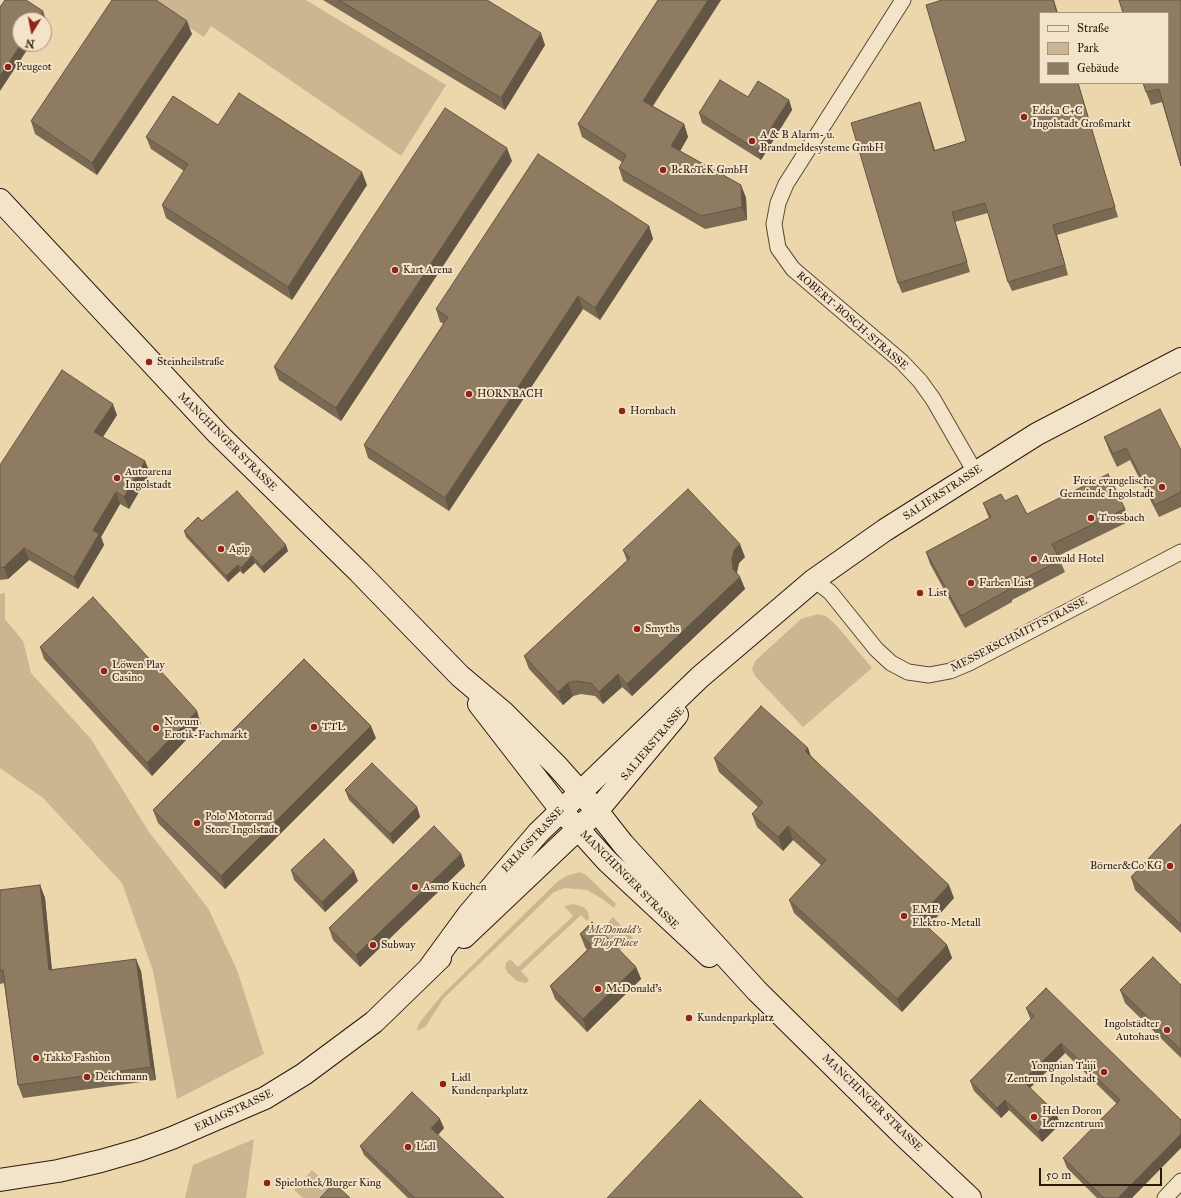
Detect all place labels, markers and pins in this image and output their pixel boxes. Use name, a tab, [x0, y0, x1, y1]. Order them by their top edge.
place label: Peugeot	[16, 60, 52, 74]
marker: Peugeot	[3, 62, 13, 72]
place label: Edeka C+C Ingolstadt Großmarkt	[1032, 104, 1131, 130]
marker: Edeka C+C Ingolstadt Großmarkt	[1019, 112, 1029, 122]
place label: A & B Alarm- u. Brandmeldesysteme GmbH	[760, 128, 884, 154]
marker: A & B Alarm- u. Brandmeldesysteme GmbH	[747, 136, 757, 146]
place label: BeRoTeK GmbH	[671, 163, 748, 177]
marker: BeRoTeK GmbH	[658, 165, 668, 175]
place label: Kart Arena	[403, 263, 452, 277]
marker: Kart Arena	[390, 265, 400, 275]
place label: Steinheilstraße	[157, 355, 224, 369]
marker: Steinheilstraße	[144, 357, 154, 367]
place label: HORNBACH	[477, 387, 543, 401]
marker: HORNBACH	[464, 389, 474, 399]
place label: Hornbach	[630, 404, 676, 418]
marker: Hornbach	[617, 406, 627, 416]
place label: Autoarena Ingolstadt	[125, 465, 172, 491]
marker: Autoarena Ingolstadt	[112, 473, 122, 483]
place label: Freie evangelische Gemeinde Ingolstadt	[1060, 474, 1154, 500]
marker: Freie evangelische Gemeinde Ingolstadt	[1157, 482, 1167, 492]
place label: Trossbach	[1099, 511, 1145, 525]
marker: Trossbach	[1086, 513, 1096, 523]
place label: Agip	[229, 542, 250, 556]
marker: Agip	[216, 544, 226, 554]
place label: Auwald Hotel	[1042, 552, 1104, 566]
marker: Auwald Hotel	[1029, 554, 1039, 564]
place label: Farben List	[979, 576, 1032, 590]
marker: Farben List	[966, 578, 976, 588]
place label: List	[928, 586, 947, 600]
marker: List	[915, 588, 925, 598]
place label: Smyths	[645, 622, 680, 636]
marker: Smyths	[632, 624, 642, 634]
place label: Löwen Play Casino	[112, 658, 165, 684]
marker: Löwen Play Casino	[99, 666, 109, 676]
place label: Novum Erotik-Fachmarkt	[164, 715, 247, 741]
place label: TTL	[322, 720, 345, 734]
marker: TTL	[309, 722, 319, 732]
marker: Novum Erotik-Fachmarkt	[151, 723, 161, 733]
place label: Polo Motorrad Store Ingolstadt	[205, 810, 278, 836]
marker: Polo Motorrad Store Ingolstadt	[192, 818, 202, 828]
place label: Börner&Co KG	[1090, 859, 1162, 873]
marker: Börner&Co KG	[1165, 861, 1175, 871]
place label: Asmo Küchen	[423, 880, 486, 894]
marker: Asmo Küchen	[410, 882, 420, 892]
place label: EME Elektro-Metall	[912, 903, 981, 929]
marker: EME Elektro-Metall	[899, 911, 909, 921]
place label: Subway	[381, 938, 415, 952]
marker: Subway	[368, 940, 378, 950]
place label: McDonald's	[606, 982, 662, 996]
marker: McDonald's	[593, 984, 603, 994]
place label: Kundenparkplatz	[697, 1011, 774, 1025]
marker: Kundenparkplatz	[684, 1013, 694, 1023]
place label: Ingolstädter Autohaus	[1104, 1017, 1159, 1043]
marker: Ingolstädter Autohaus	[1162, 1025, 1172, 1035]
place label: Takko Fashion	[44, 1051, 110, 1065]
marker: Takko Fashion	[31, 1053, 41, 1063]
place label: Yongnian Taiji Zentrum Ingolstadt	[1007, 1059, 1096, 1085]
marker: Yongnian Taiji Zentrum Ingolstadt	[1099, 1067, 1109, 1077]
place label: Deichmann	[95, 1070, 148, 1084]
place label: Lidl Kundenparkplatz	[451, 1071, 528, 1097]
marker: Deichmann	[82, 1072, 92, 1082]
marker: Lidl Kundenparkplatz	[438, 1079, 448, 1089]
place label: Helen Doron Lernzentrum	[1042, 1104, 1104, 1130]
marker: Helen Doron Lernzentrum	[1029, 1112, 1039, 1122]
place label: Lidl	[416, 1140, 436, 1154]
marker: Lidl	[403, 1142, 413, 1152]
place label: Spielothek/Burger King	[275, 1176, 381, 1190]
marker: Spielothek/Burger King	[262, 1178, 272, 1188]

